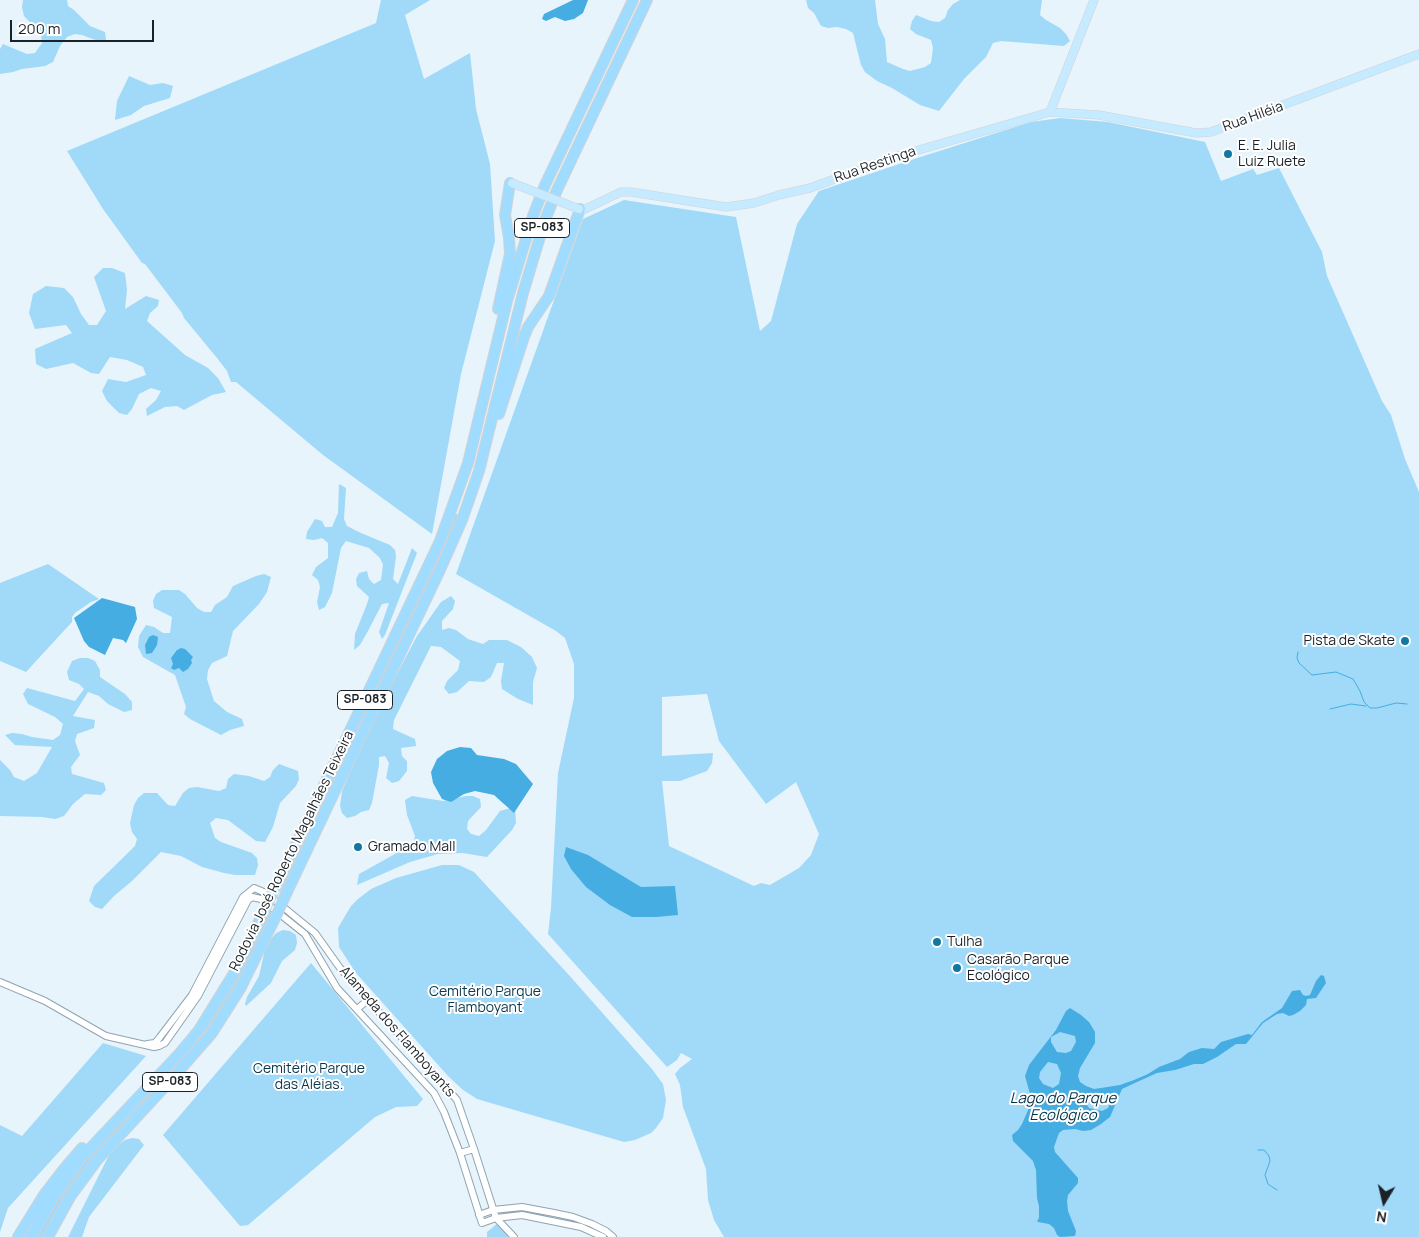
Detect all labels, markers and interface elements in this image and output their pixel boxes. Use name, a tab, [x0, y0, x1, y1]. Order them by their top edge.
scale bar	[12, 10, 156, 42]
text: 200 m	[18, 18, 61, 39]
street label: Rua Hiléia	[1220, 98, 1286, 136]
place label: E. E. Julia Luiz Ruete	[1238, 138, 1306, 170]
street label: Rua Restinga	[832, 143, 918, 187]
marker: E. E. Julia Luiz Ruete	[1222, 148, 1234, 160]
road number: SP-083	[514, 218, 570, 238]
place label: Pista de Skate	[1304, 633, 1395, 649]
marker: Pista de Skate	[1399, 635, 1411, 647]
road number: SP-083	[338, 690, 392, 710]
street label: Rodovia José Roberto Magalhães Teixeira	[226, 728, 358, 974]
place label: Gramado Mall	[368, 839, 456, 855]
marker: Gramado Mall	[352, 841, 364, 853]
place label: Tulha	[947, 934, 982, 950]
marker: Tulha	[931, 936, 943, 948]
place label: Casarão Parque Ecológico	[967, 952, 1069, 984]
marker: Casarão Parque Ecológico	[951, 962, 963, 974]
street label: Alameda dos Flamboyants	[336, 963, 458, 1101]
park label: Cemitério Parque Flamboyant	[429, 984, 541, 1016]
park label: Cemitério Parque das Aléias.	[253, 1061, 365, 1094]
road number: SP-083	[142, 1072, 198, 1092]
water label: Lago do Parque Ecológico	[1010, 1090, 1116, 1125]
north arrow	[1359, 1177, 1409, 1227]
text: N	[1375, 1207, 1388, 1227]

